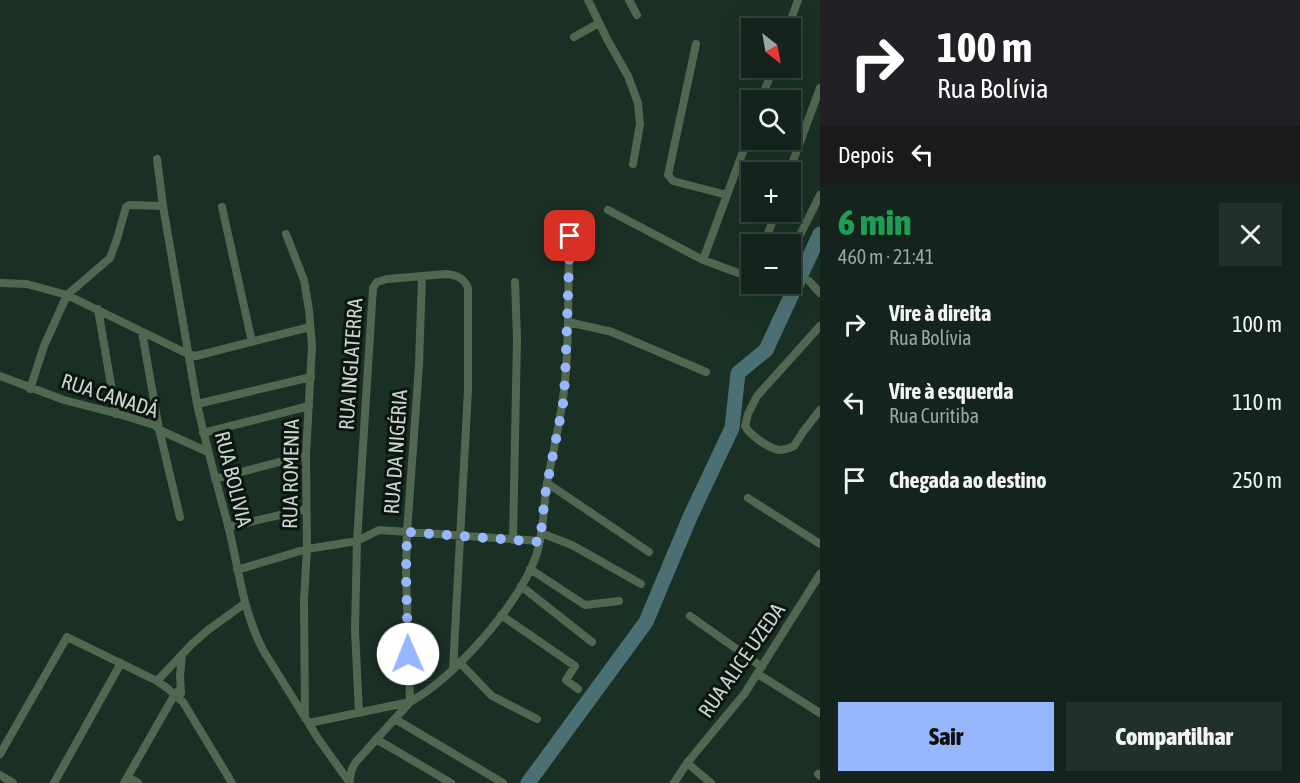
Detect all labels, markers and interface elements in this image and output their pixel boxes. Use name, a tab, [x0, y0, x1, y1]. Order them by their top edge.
north arrow	[741, 18, 801, 78]
map controls	[741, 18, 801, 294]
text: 100 m	[937, 23, 1032, 71]
icon: right	[838, 24, 916, 102]
text: Rua Bolívia	[937, 73, 1049, 104]
button: search	[741, 90, 801, 150]
icon: left	[906, 138, 939, 171]
text: Depois	[838, 142, 894, 168]
button: +	[741, 162, 801, 222]
text: 6 min	[838, 201, 912, 243]
button: close	[1219, 203, 1282, 266]
pin	[544, 210, 595, 261]
icon: arrive	[553, 219, 586, 252]
button: −	[741, 234, 801, 294]
text: 460 m · 21:41	[838, 245, 934, 268]
street label: RUA INGLATERRA	[333, 297, 367, 431]
text: Vire à direita	[889, 300, 991, 326]
icon: right	[838, 308, 871, 341]
text: 100 m	[1232, 311, 1282, 337]
text: Rua Bolívia	[889, 326, 972, 349]
street label: RUA CANADÁ	[58, 368, 162, 422]
text: Vire à esquerda	[889, 378, 1014, 404]
icon: left	[838, 386, 871, 419]
street label: RUA DA NIGÉRIA	[379, 388, 411, 515]
text: 110 m	[1232, 389, 1282, 415]
text: Rua Curitiba	[889, 404, 979, 427]
street label: RUA ROMENIA	[277, 418, 303, 529]
street label: RUA BOLIVIA	[211, 429, 258, 530]
icon: arrive	[838, 464, 871, 497]
text: Chegada ao destino	[889, 467, 1047, 493]
text: 250 m	[1232, 467, 1282, 493]
street label: RUA ALICE UZEDA	[693, 598, 790, 722]
position arrow	[376, 622, 440, 686]
button: Sair	[838, 702, 1054, 771]
button: Compartilhar	[1066, 702, 1282, 771]

